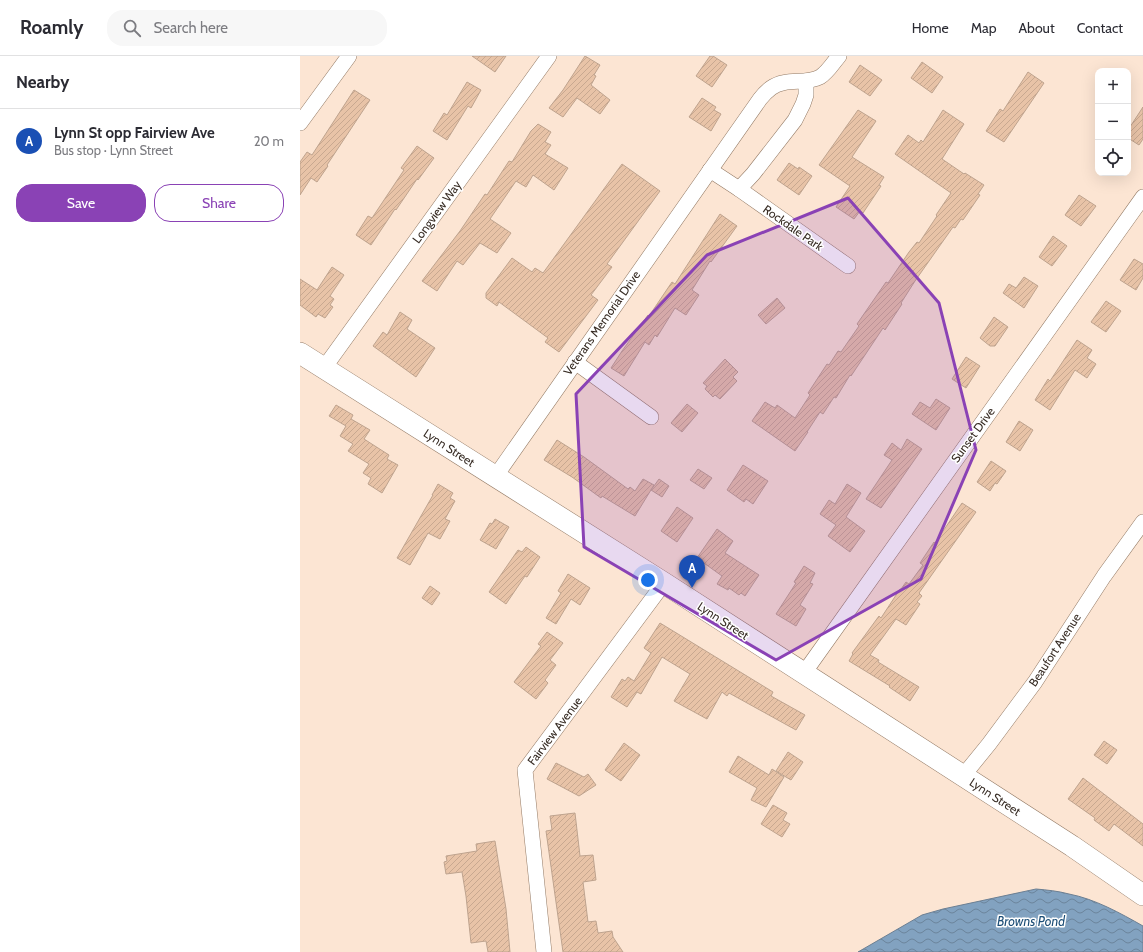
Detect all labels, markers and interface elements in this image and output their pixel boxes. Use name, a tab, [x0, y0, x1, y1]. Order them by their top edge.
search box	[107, 10, 387, 46]
text: Roamly	[20, 16, 83, 39]
icon: search	[121, 17, 143, 39]
text: Search here	[153, 19, 228, 37]
text: Home	[912, 19, 949, 37]
text: Map	[971, 19, 996, 37]
text: About	[1018, 19, 1055, 37]
text: Contact	[1077, 19, 1123, 37]
map controls	[1095, 68, 1131, 176]
button: +	[1095, 68, 1131, 104]
text: Nearby	[16, 72, 69, 92]
button: −	[1095, 104, 1131, 140]
text: Lynn St opp Fairview Ave	[54, 124, 215, 142]
text: A	[25, 133, 33, 149]
text: 20 m	[254, 133, 284, 149]
button: locate	[1095, 140, 1131, 176]
text: Bus stop · Lynn Street	[54, 142, 173, 158]
street label: Longview Way	[409, 178, 464, 246]
button: Save	[16, 184, 146, 222]
button: Share	[154, 184, 284, 222]
street label: Rockdale Park	[760, 201, 827, 254]
street label: Veterans Memorial Drive	[560, 268, 643, 378]
street label: Sunset Drive	[948, 404, 998, 465]
street label: Lynn Street	[421, 425, 478, 470]
pin: A	[679, 555, 705, 588]
your location	[638, 570, 658, 590]
street label: Lynn Street	[695, 598, 752, 643]
street label: Beaufort Avenue	[1025, 610, 1084, 689]
street label: Fairview Avenue	[524, 694, 585, 768]
street label: Lynn Street	[967, 774, 1024, 819]
water label: Browns Pond	[997, 913, 1065, 929]

